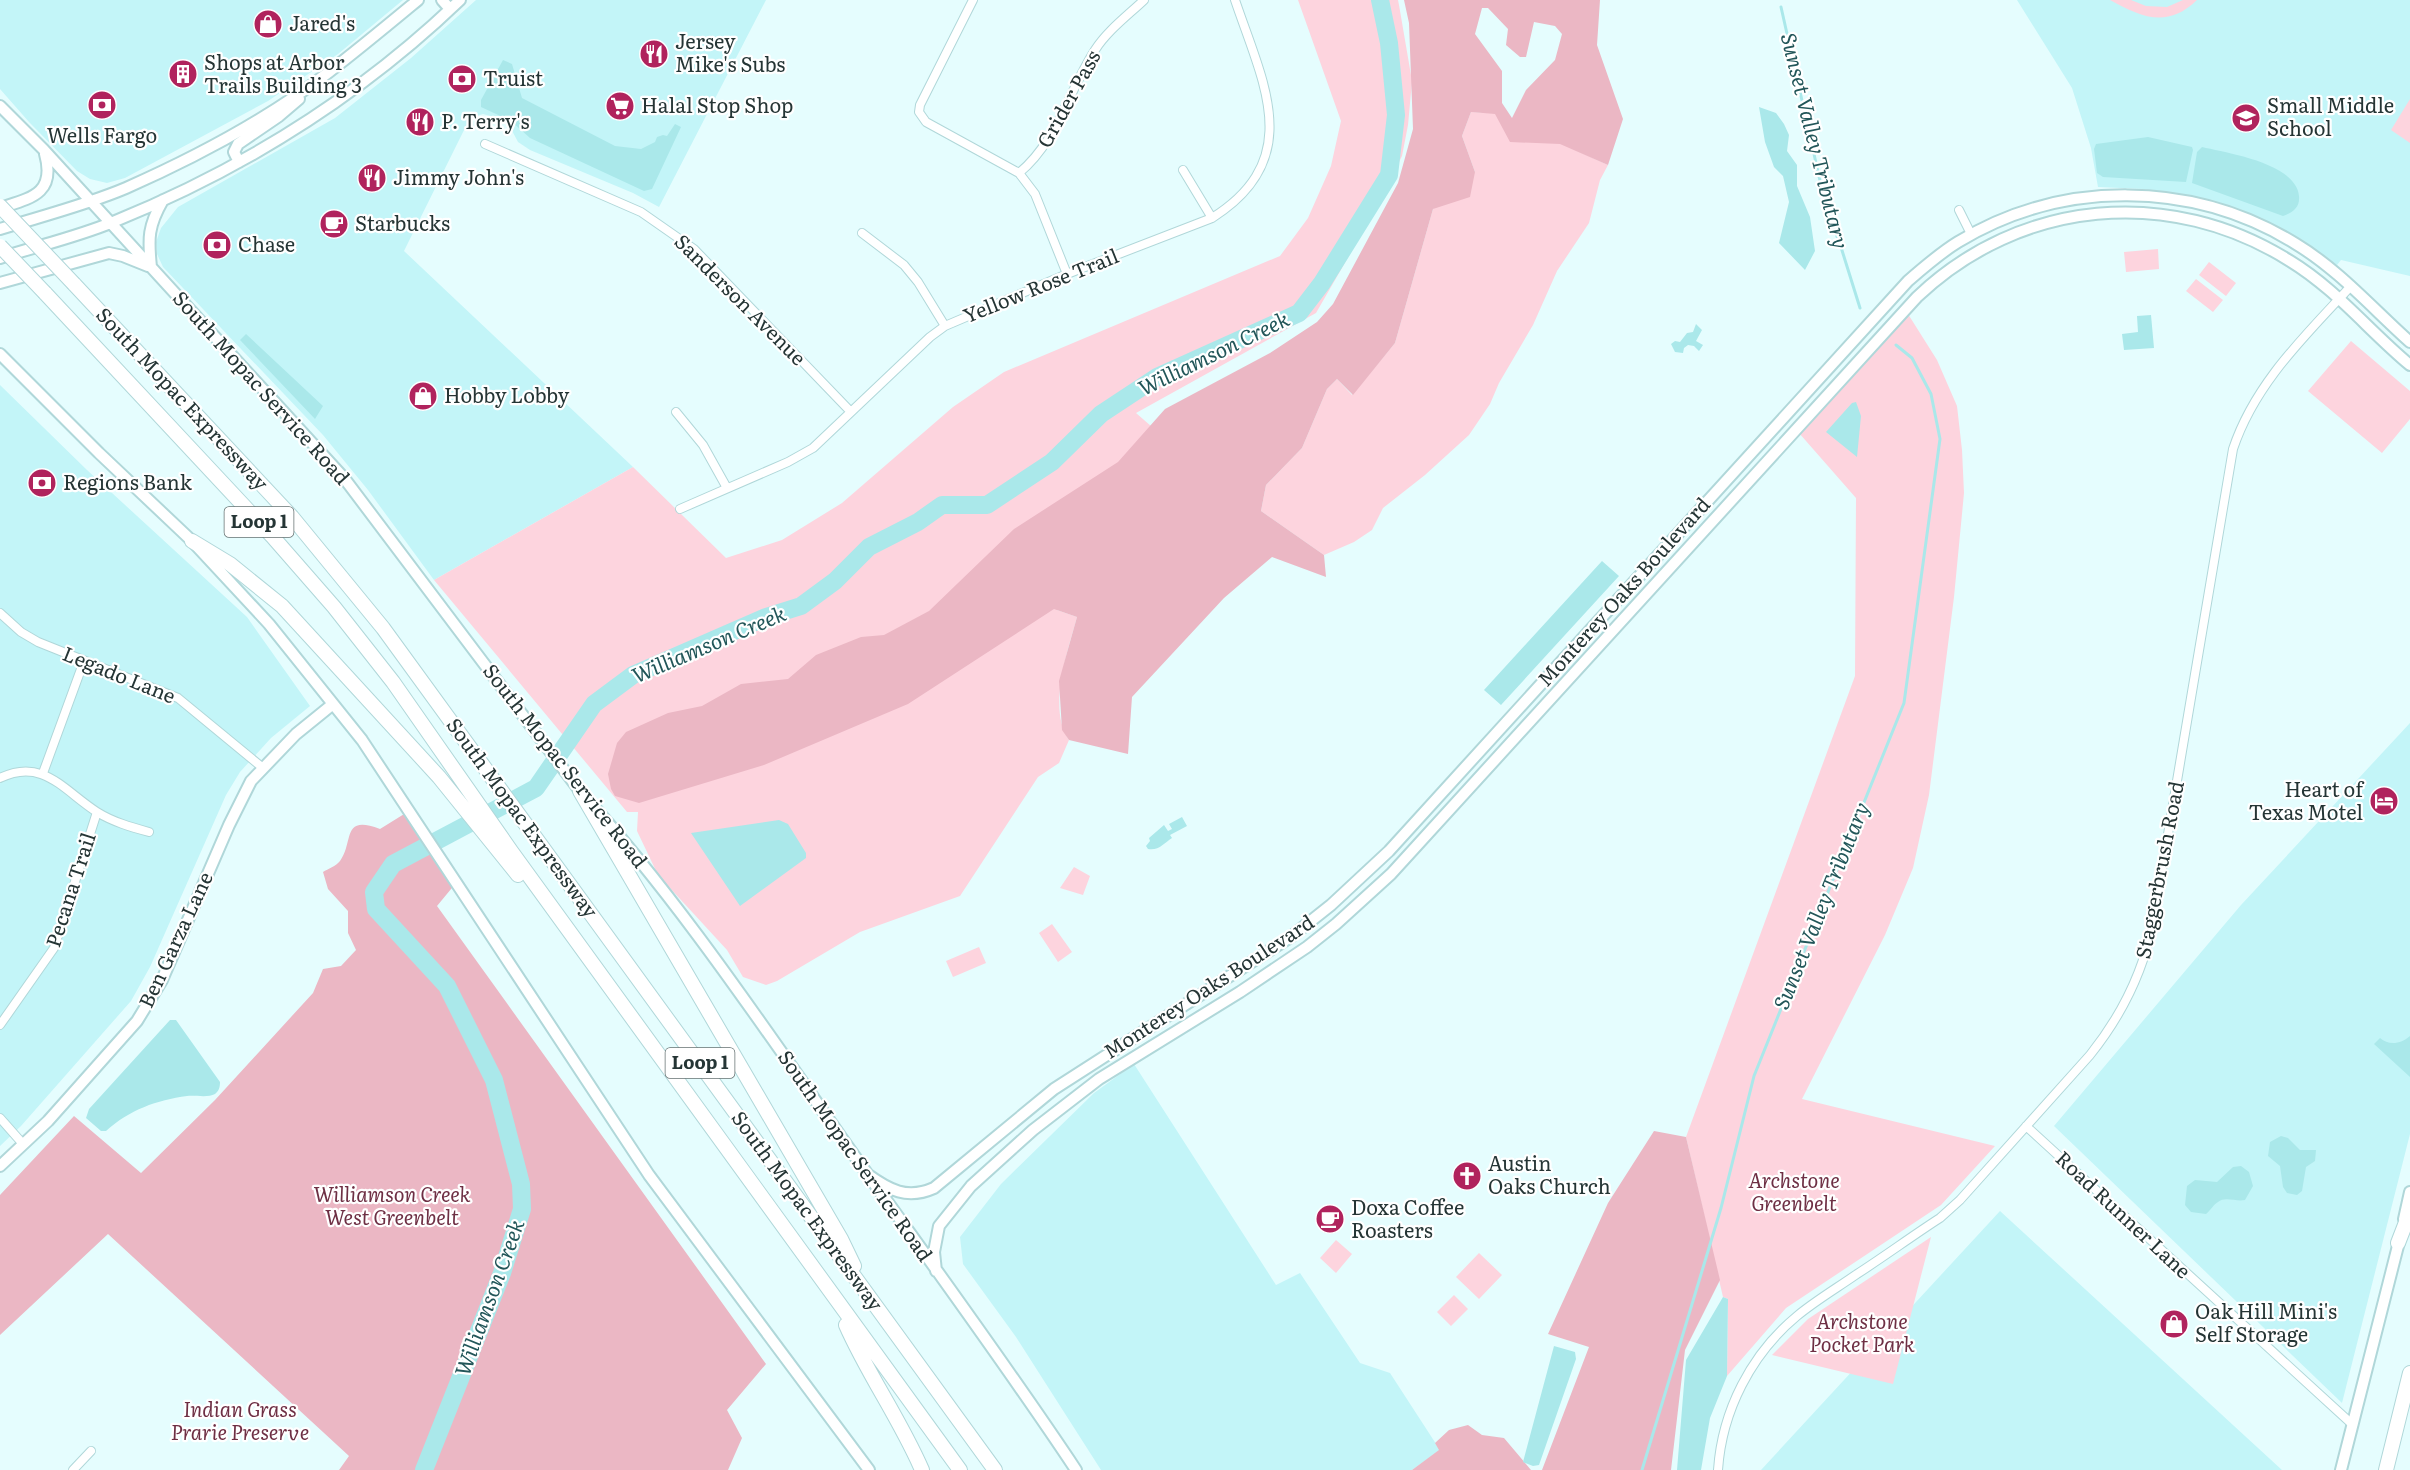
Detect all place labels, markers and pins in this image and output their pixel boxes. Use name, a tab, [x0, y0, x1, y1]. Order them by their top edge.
place label: Jared's	[289, 7, 355, 37]
shop icon: Jared's	[252, 8, 284, 40]
place label: Jersey Mike's Subs	[675, 25, 785, 78]
restaurant icon: Jersey Mike's Subs	[638, 38, 670, 70]
place label: Shops at Arbor Trails Building 3	[204, 46, 362, 99]
building icon: Shops at Arbor Trails Building 3	[167, 58, 199, 90]
place label: Truist	[483, 62, 543, 92]
bank icon: Truist	[446, 63, 478, 95]
bank icon: Wells Fargo	[86, 89, 118, 121]
place label: Halal Stop Shop	[641, 89, 793, 119]
place label: Small Middle School	[2267, 89, 2394, 142]
supermarket icon: Halal Stop Shop	[604, 90, 636, 122]
school or university icon: Small Middle School	[2230, 102, 2262, 134]
place label: P. Terry's	[441, 105, 529, 135]
restaurant icon: P. Terry's	[404, 106, 436, 138]
place label: Wells Fargo	[47, 119, 157, 149]
place label: Jimmy John's	[393, 161, 524, 191]
restaurant icon: Jimmy John's	[356, 162, 388, 194]
place label: Starbucks	[355, 207, 450, 237]
cafe icon: Starbucks	[318, 208, 350, 240]
place label: Chase	[238, 228, 295, 258]
bank icon: Chase	[201, 229, 233, 261]
place label: Hobby Lobby	[444, 379, 570, 409]
shop icon: Hobby Lobby	[407, 380, 439, 412]
place label: Regions Bank	[63, 466, 193, 496]
bank icon: Regions Bank	[26, 467, 58, 499]
place label: Heart of Texas Motel	[2248, 773, 2365, 826]
hotel icon: Heart of Texas Motel	[2368, 785, 2400, 817]
place label: Austin Oaks Church	[1488, 1147, 1611, 1200]
church icon: Austin Oaks Church	[1451, 1160, 1483, 1192]
place label: Doxa Coffee Roasters	[1351, 1191, 1464, 1244]
cafe icon: Doxa Coffee Roasters	[1314, 1203, 1346, 1235]
place label: Oak Hill Mini's Self Storage	[2195, 1295, 2337, 1348]
shop icon: Oak Hill Mini's Self Storage	[2158, 1308, 2190, 1340]

